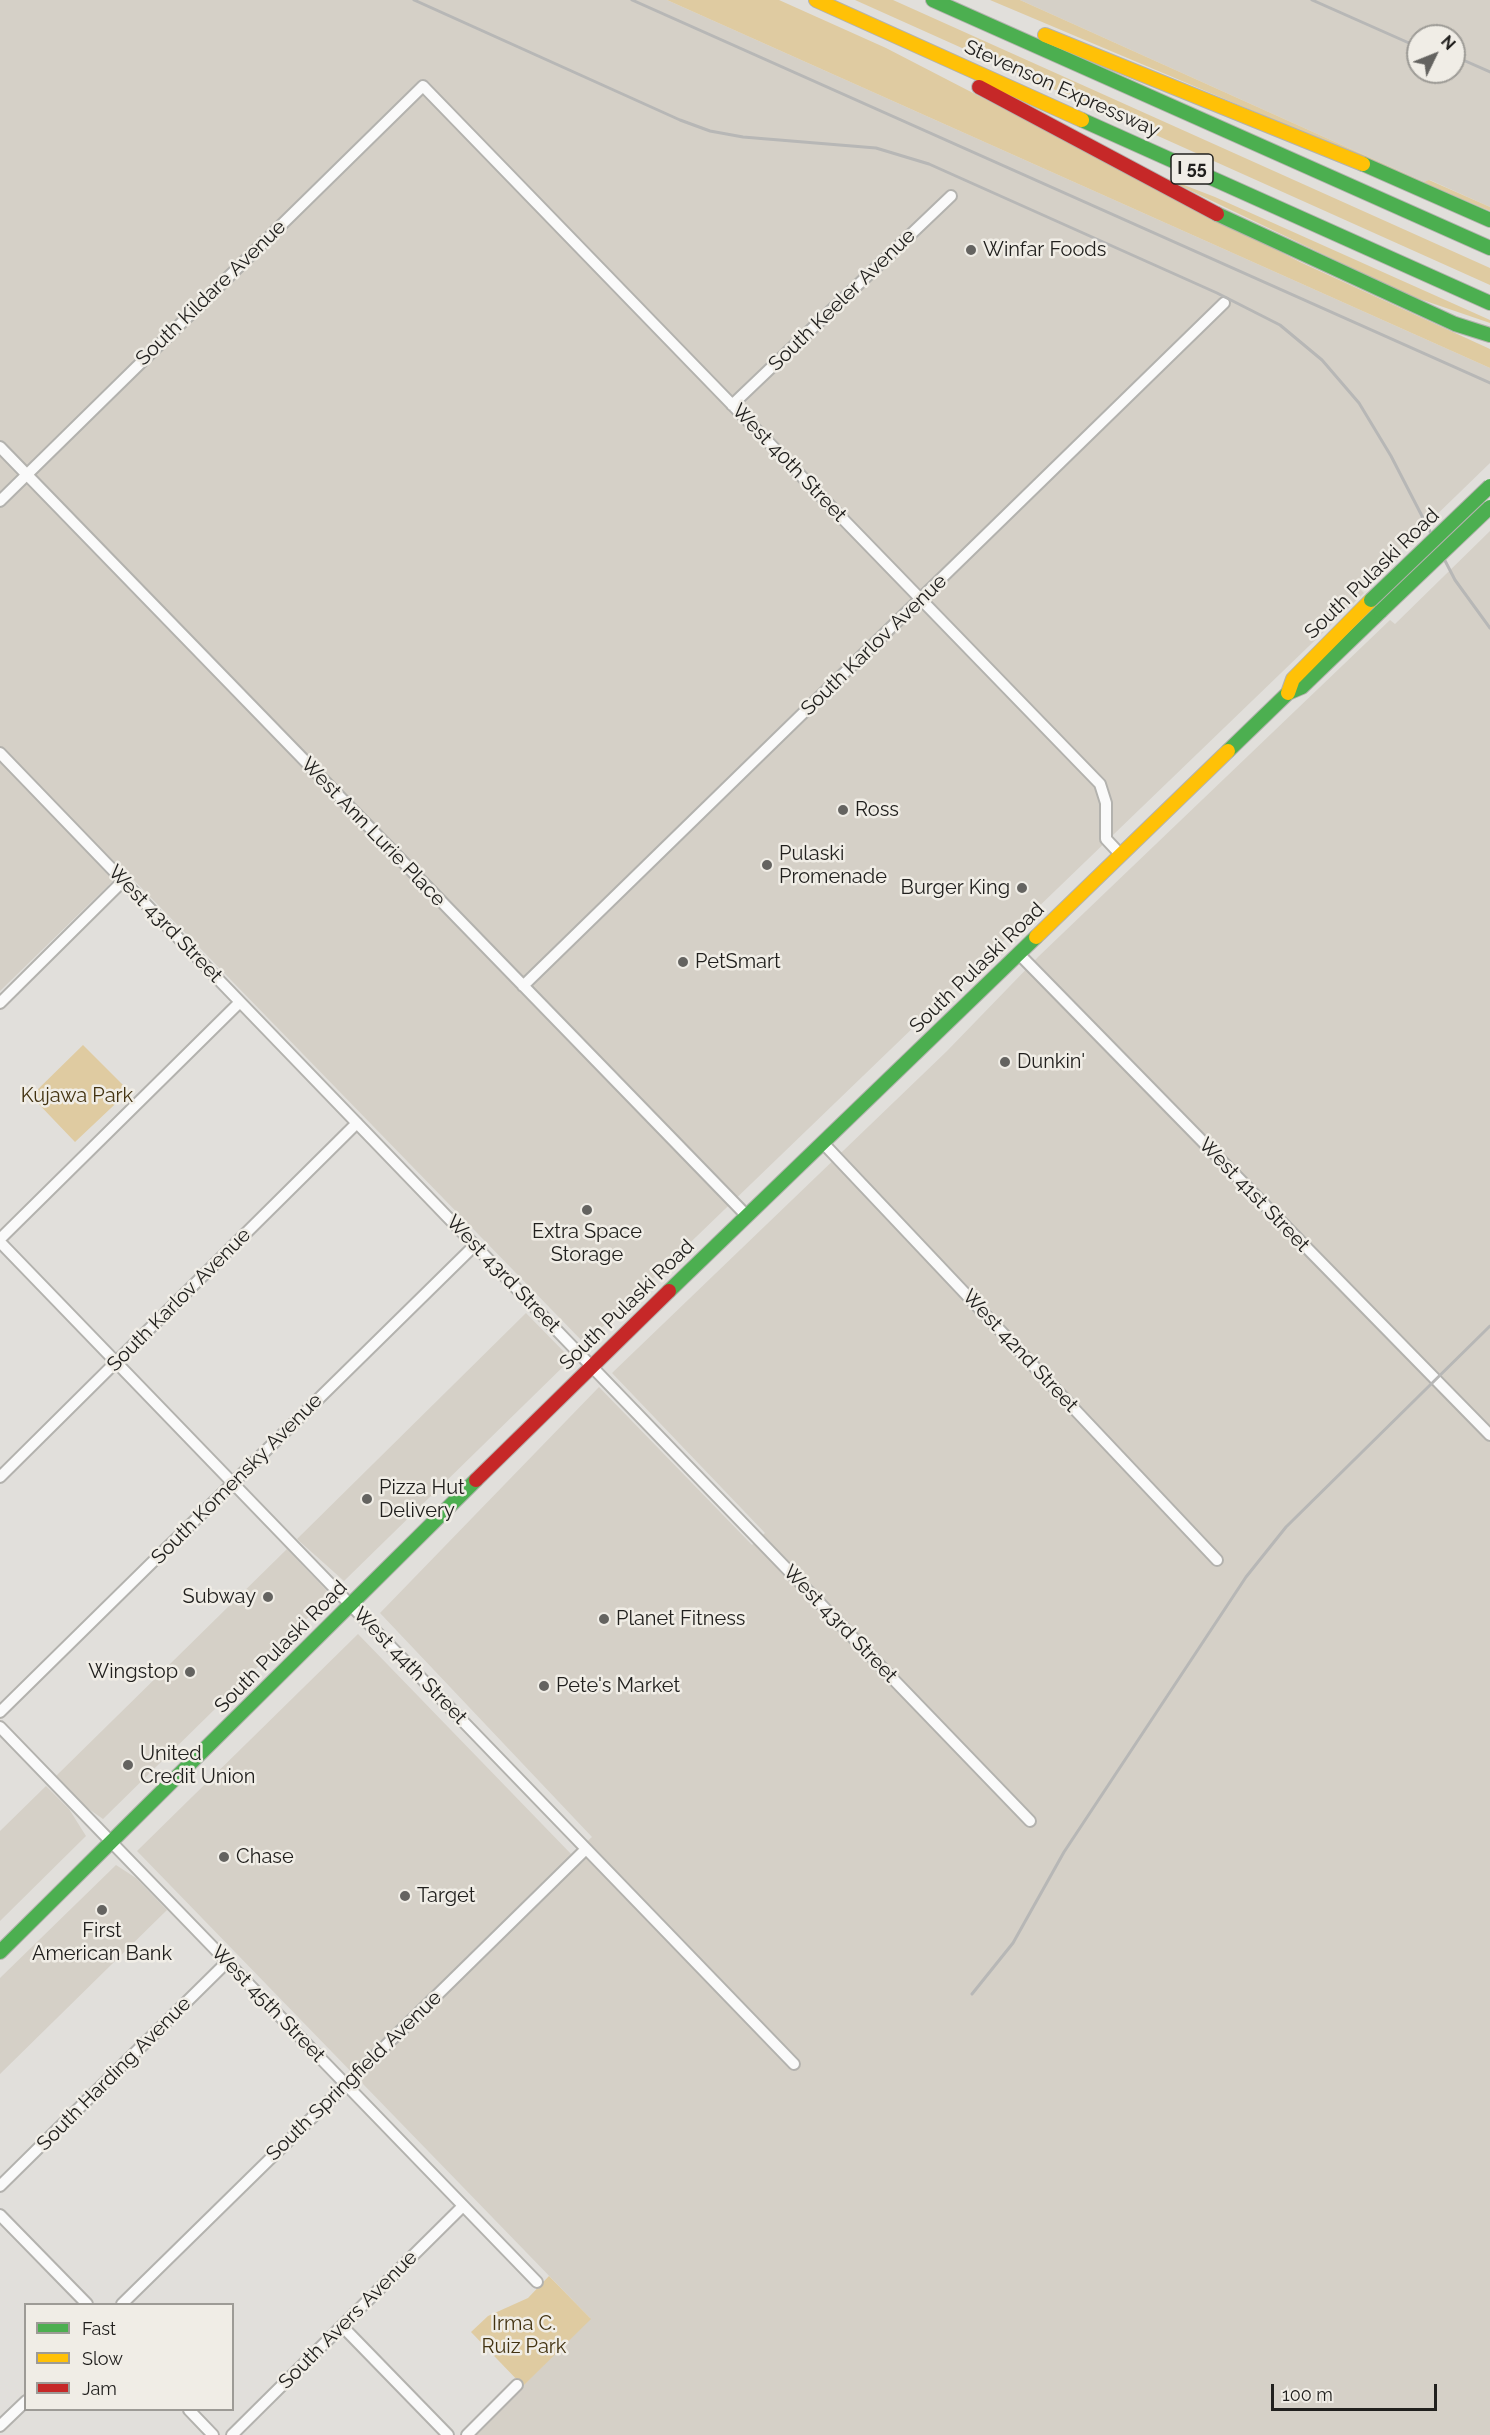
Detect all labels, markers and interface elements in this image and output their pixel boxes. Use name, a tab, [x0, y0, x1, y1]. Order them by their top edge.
north arrow	[1406, 24, 1466, 84]
text: N	[1437, 32, 1459, 54]
street label: Stevenson Expressway	[960, 35, 1164, 143]
road number: I 55	[1171, 154, 1213, 184]
street label: South Kildare Avenue	[131, 215, 291, 371]
street label: South Keeler Avenue	[764, 224, 920, 376]
place label: Winfar Foods	[983, 238, 1106, 262]
marker: Winfar Foods	[964, 243, 978, 257]
street label: West 40th Street	[727, 399, 851, 527]
street label: South Pulaski Road	[1300, 504, 1444, 644]
street label: South Karlov Avenue	[796, 569, 952, 721]
street label: West Ann Lurie Place	[296, 753, 450, 911]
place label: Ross	[855, 798, 899, 822]
marker: Ross	[836, 803, 850, 817]
place label: Pulaski Promenade	[779, 842, 887, 889]
marker: Pulaski Promenade	[760, 858, 774, 872]
street label: West 43rd Street	[103, 860, 227, 988]
place label: Burger King	[901, 876, 1010, 900]
marker: Burger King	[1015, 881, 1029, 895]
street label: South Pulaski Road	[905, 898, 1049, 1038]
place label: PetSmart	[695, 950, 781, 974]
marker: PetSmart	[676, 955, 690, 969]
place label: Dunkin'	[1017, 1050, 1085, 1074]
marker: Dunkin'	[998, 1055, 1012, 1069]
park label: Kujawa Park	[21, 1084, 133, 1108]
street label: West 41st Street	[1194, 1133, 1314, 1257]
marker: Extra Space Storage	[580, 1203, 594, 1217]
street label: West 43rd Street	[441, 1210, 565, 1338]
place label: Extra Space Storage	[532, 1220, 642, 1267]
street label: South Karlov Avenue	[102, 1223, 256, 1377]
street label: South Pulaski Road	[555, 1235, 699, 1375]
street label: West 42nd Street	[957, 1285, 1083, 1417]
street label: South Komensky Avenue	[147, 1389, 327, 1569]
place label: Pizza Hut Delivery	[379, 1476, 465, 1523]
marker: Pizza Hut Delivery	[360, 1492, 374, 1506]
street label: West 43rd Street	[778, 1560, 902, 1688]
street label: South Pulaski Road	[210, 1576, 352, 1718]
place label: Subway	[183, 1585, 256, 1609]
marker: Subway	[261, 1590, 275, 1604]
street label: West 44th Street	[348, 1602, 472, 1730]
place label: Planet Fitness	[616, 1607, 745, 1631]
marker: Planet Fitness	[597, 1612, 611, 1626]
place label: Wingstop	[88, 1660, 178, 1684]
marker: Wingstop	[183, 1665, 197, 1679]
place label: Pete's Market	[556, 1674, 680, 1698]
marker: Pete's Market	[537, 1679, 551, 1693]
place label: United Credit Union	[140, 1742, 255, 1789]
marker: United Credit Union	[121, 1758, 135, 1772]
place label: Chase	[236, 1845, 294, 1869]
marker: Chase	[217, 1850, 231, 1864]
place label: Target	[417, 1884, 475, 1908]
marker: Target	[398, 1889, 412, 1903]
marker: First American Bank	[95, 1903, 109, 1917]
place label: First American Bank	[32, 1919, 172, 1966]
street label: West 45th Street	[206, 1940, 330, 2068]
street label: South Springfield Avenue	[261, 1986, 447, 2166]
street label: South Harding Avenue	[32, 1992, 196, 2156]
street label: South Avers Avenue	[274, 2246, 422, 2394]
legend	[24, 2303, 234, 2411]
park label: Irma C. Ruiz Park	[482, 2312, 566, 2359]
text: Fast	[82, 2318, 116, 2339]
text: Slow	[82, 2348, 123, 2369]
scale bar	[1274, 2372, 1440, 2410]
text: Jam	[82, 2378, 117, 2399]
text: 100 m	[1282, 2384, 1333, 2405]

